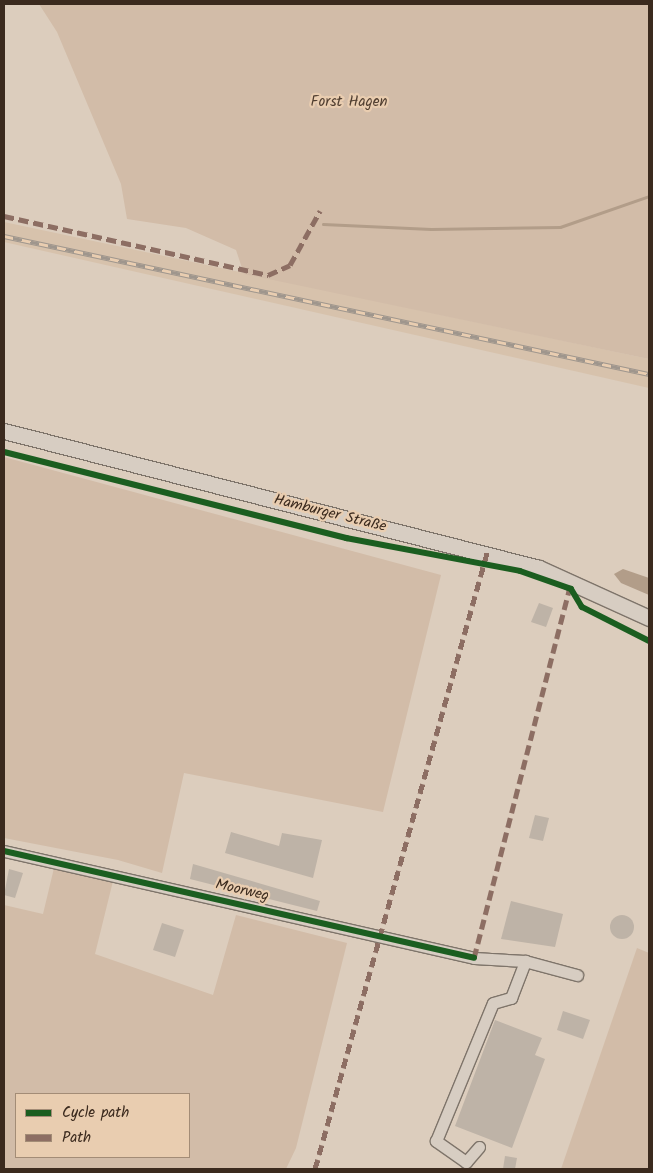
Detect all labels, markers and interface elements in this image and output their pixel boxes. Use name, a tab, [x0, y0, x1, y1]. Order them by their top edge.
park label: Forst Hagen	[311, 94, 387, 112]
street label: Hamburger Straße	[272, 491, 388, 537]
street label: Moorweg	[213, 876, 271, 906]
legend	[15, 1093, 190, 1158]
text: Cycle path	[62, 1101, 129, 1125]
text: Path	[62, 1126, 91, 1150]

